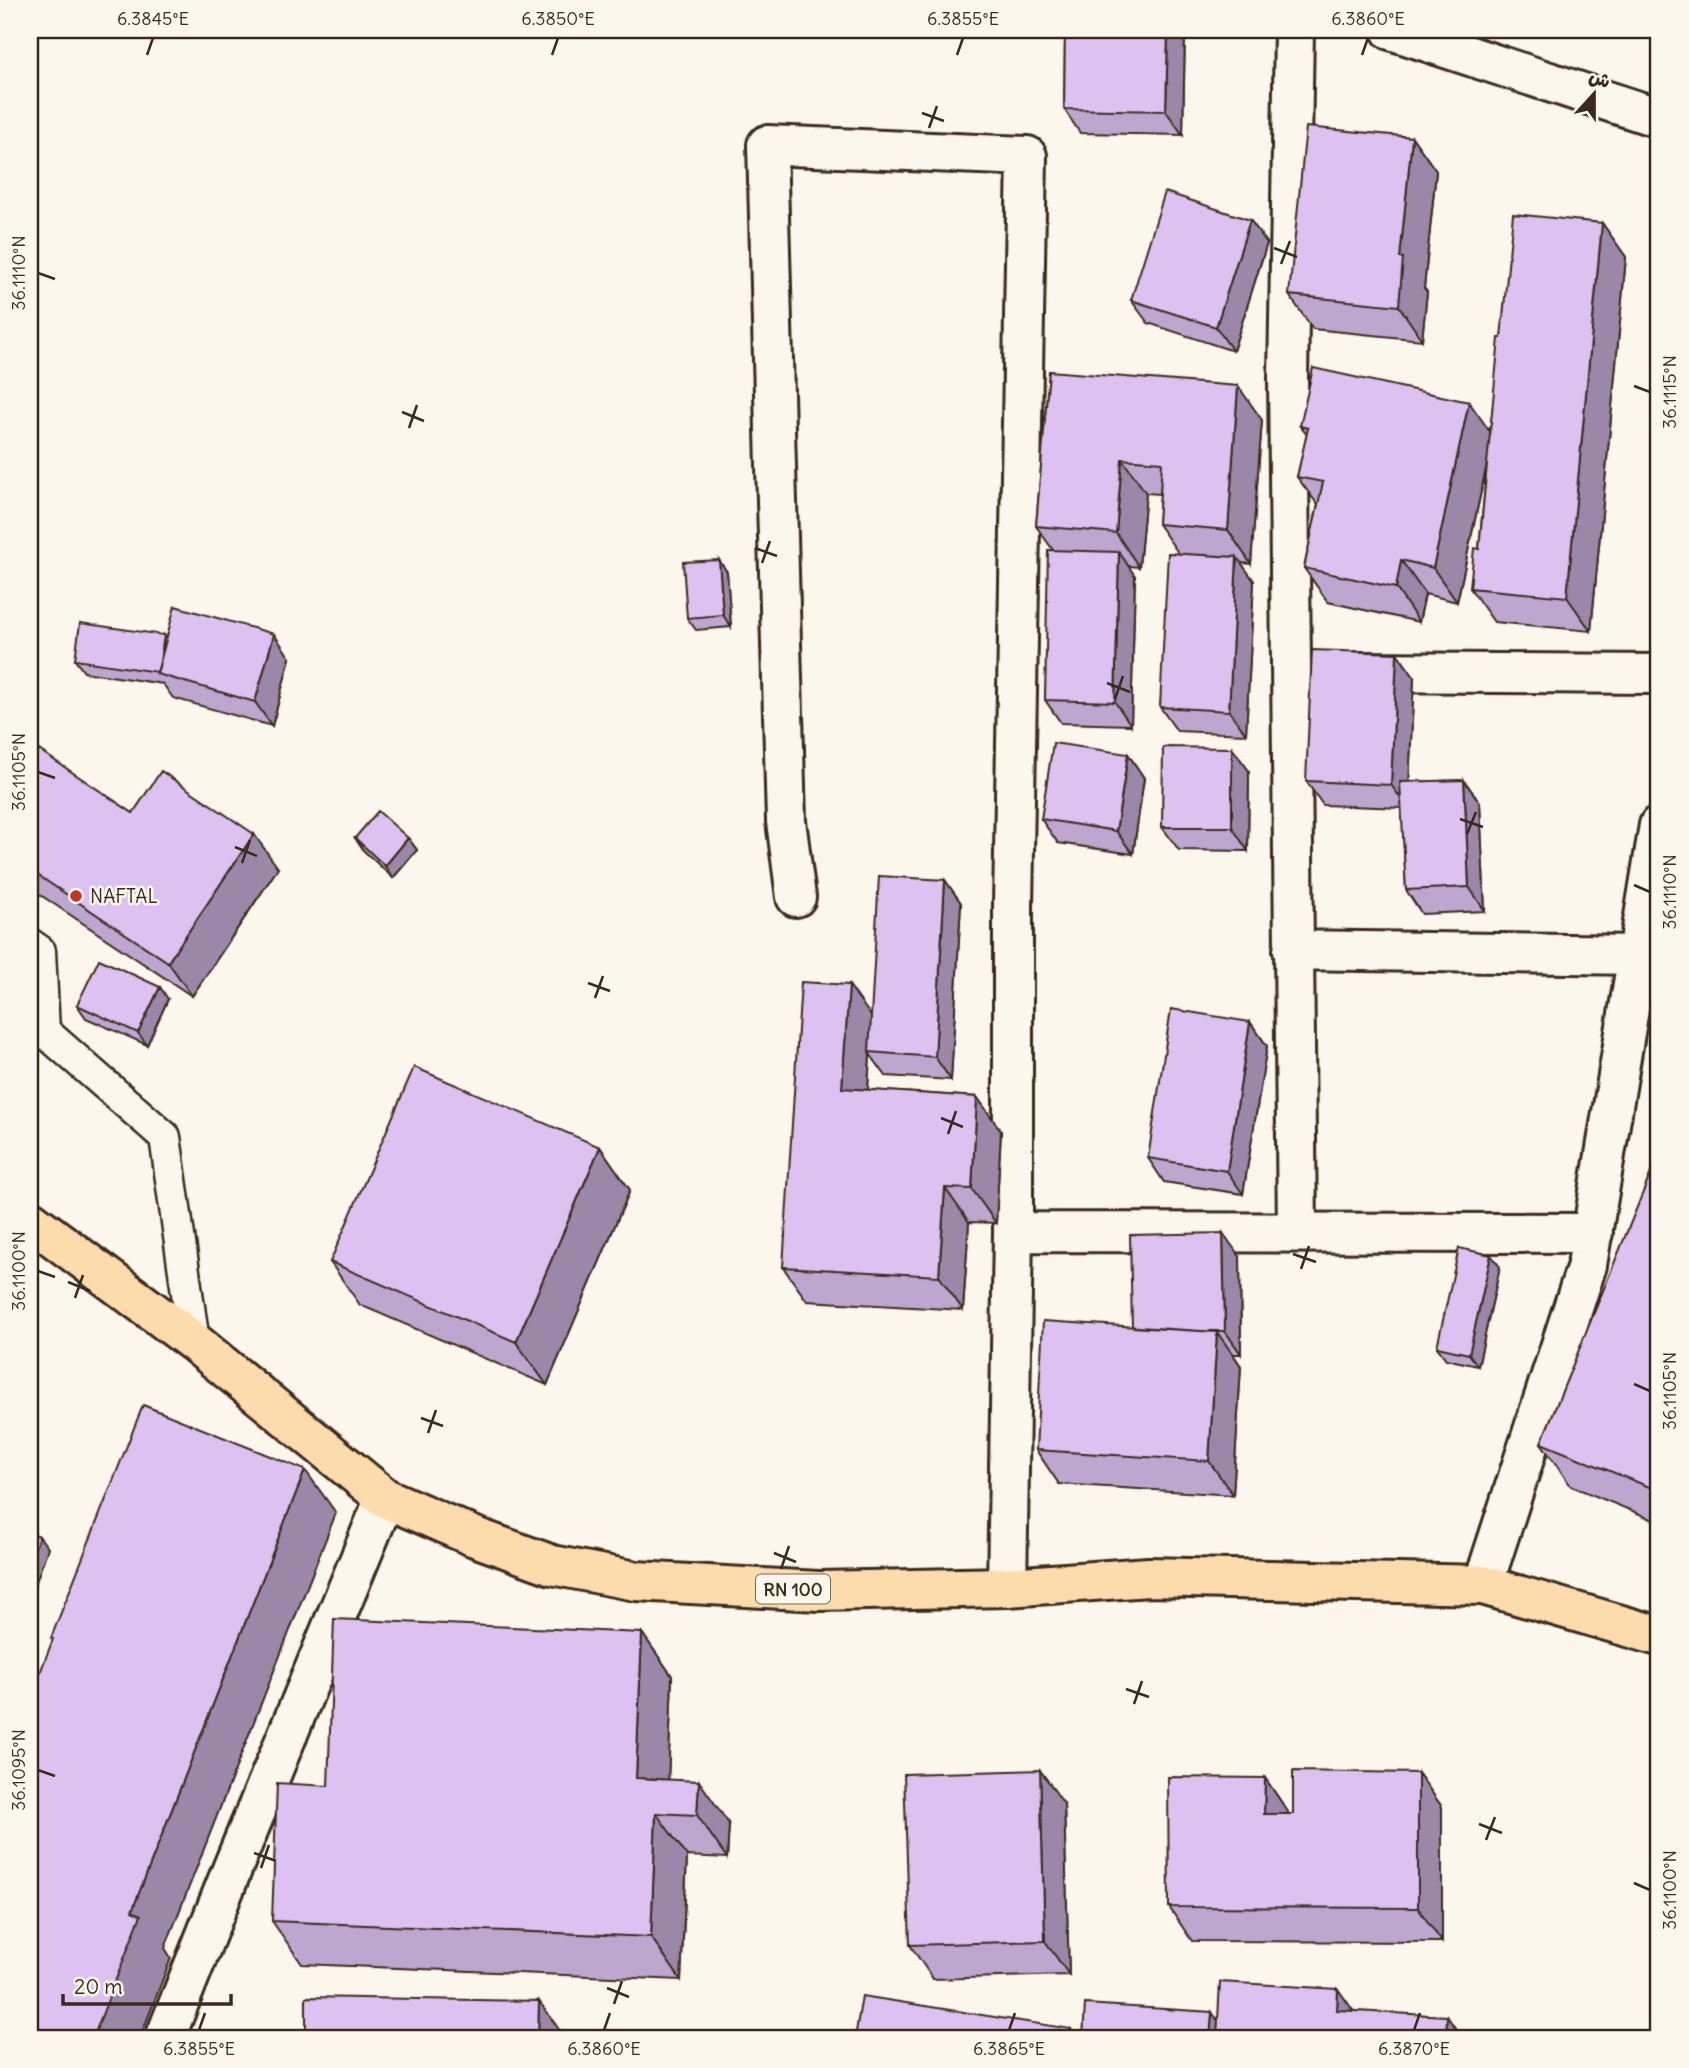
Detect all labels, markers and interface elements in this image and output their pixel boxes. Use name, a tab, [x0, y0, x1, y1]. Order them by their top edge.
text: 6.3845°E	[117, 7, 189, 30]
text: 6.3850°E	[521, 7, 595, 30]
text: 6.3855°E	[927, 7, 999, 30]
text: 6.3860°E	[1331, 7, 1405, 30]
north arrow	[1560, 60, 1630, 130]
text: ش	[1586, 63, 1614, 93]
text: 36.1110°N	[7, 235, 30, 311]
text: 36.1115°N	[1658, 355, 1681, 429]
text: 36.1105°N	[7, 733, 30, 811]
text: 36.1110°N	[1658, 854, 1681, 930]
place label: NAFTAL	[90, 884, 158, 908]
marker: NAFTAL	[68, 888, 84, 904]
text: 36.1100°N	[7, 1231, 30, 1311]
text: 36.1105°N	[1658, 1352, 1681, 1430]
road number: RN 100	[756, 1574, 830, 1604]
text: 36.1095°N	[7, 1729, 30, 1811]
text: 36.1100°N	[1658, 1850, 1681, 1930]
scale bar	[63, 1963, 231, 2007]
text: 20 m	[74, 1973, 123, 2000]
text: 6.3855°E	[163, 2037, 235, 2060]
text: 6.3860°E	[567, 2037, 641, 2060]
text: 6.3865°E	[973, 2037, 1045, 2060]
text: 6.3870°E	[1378, 2037, 1450, 2060]

